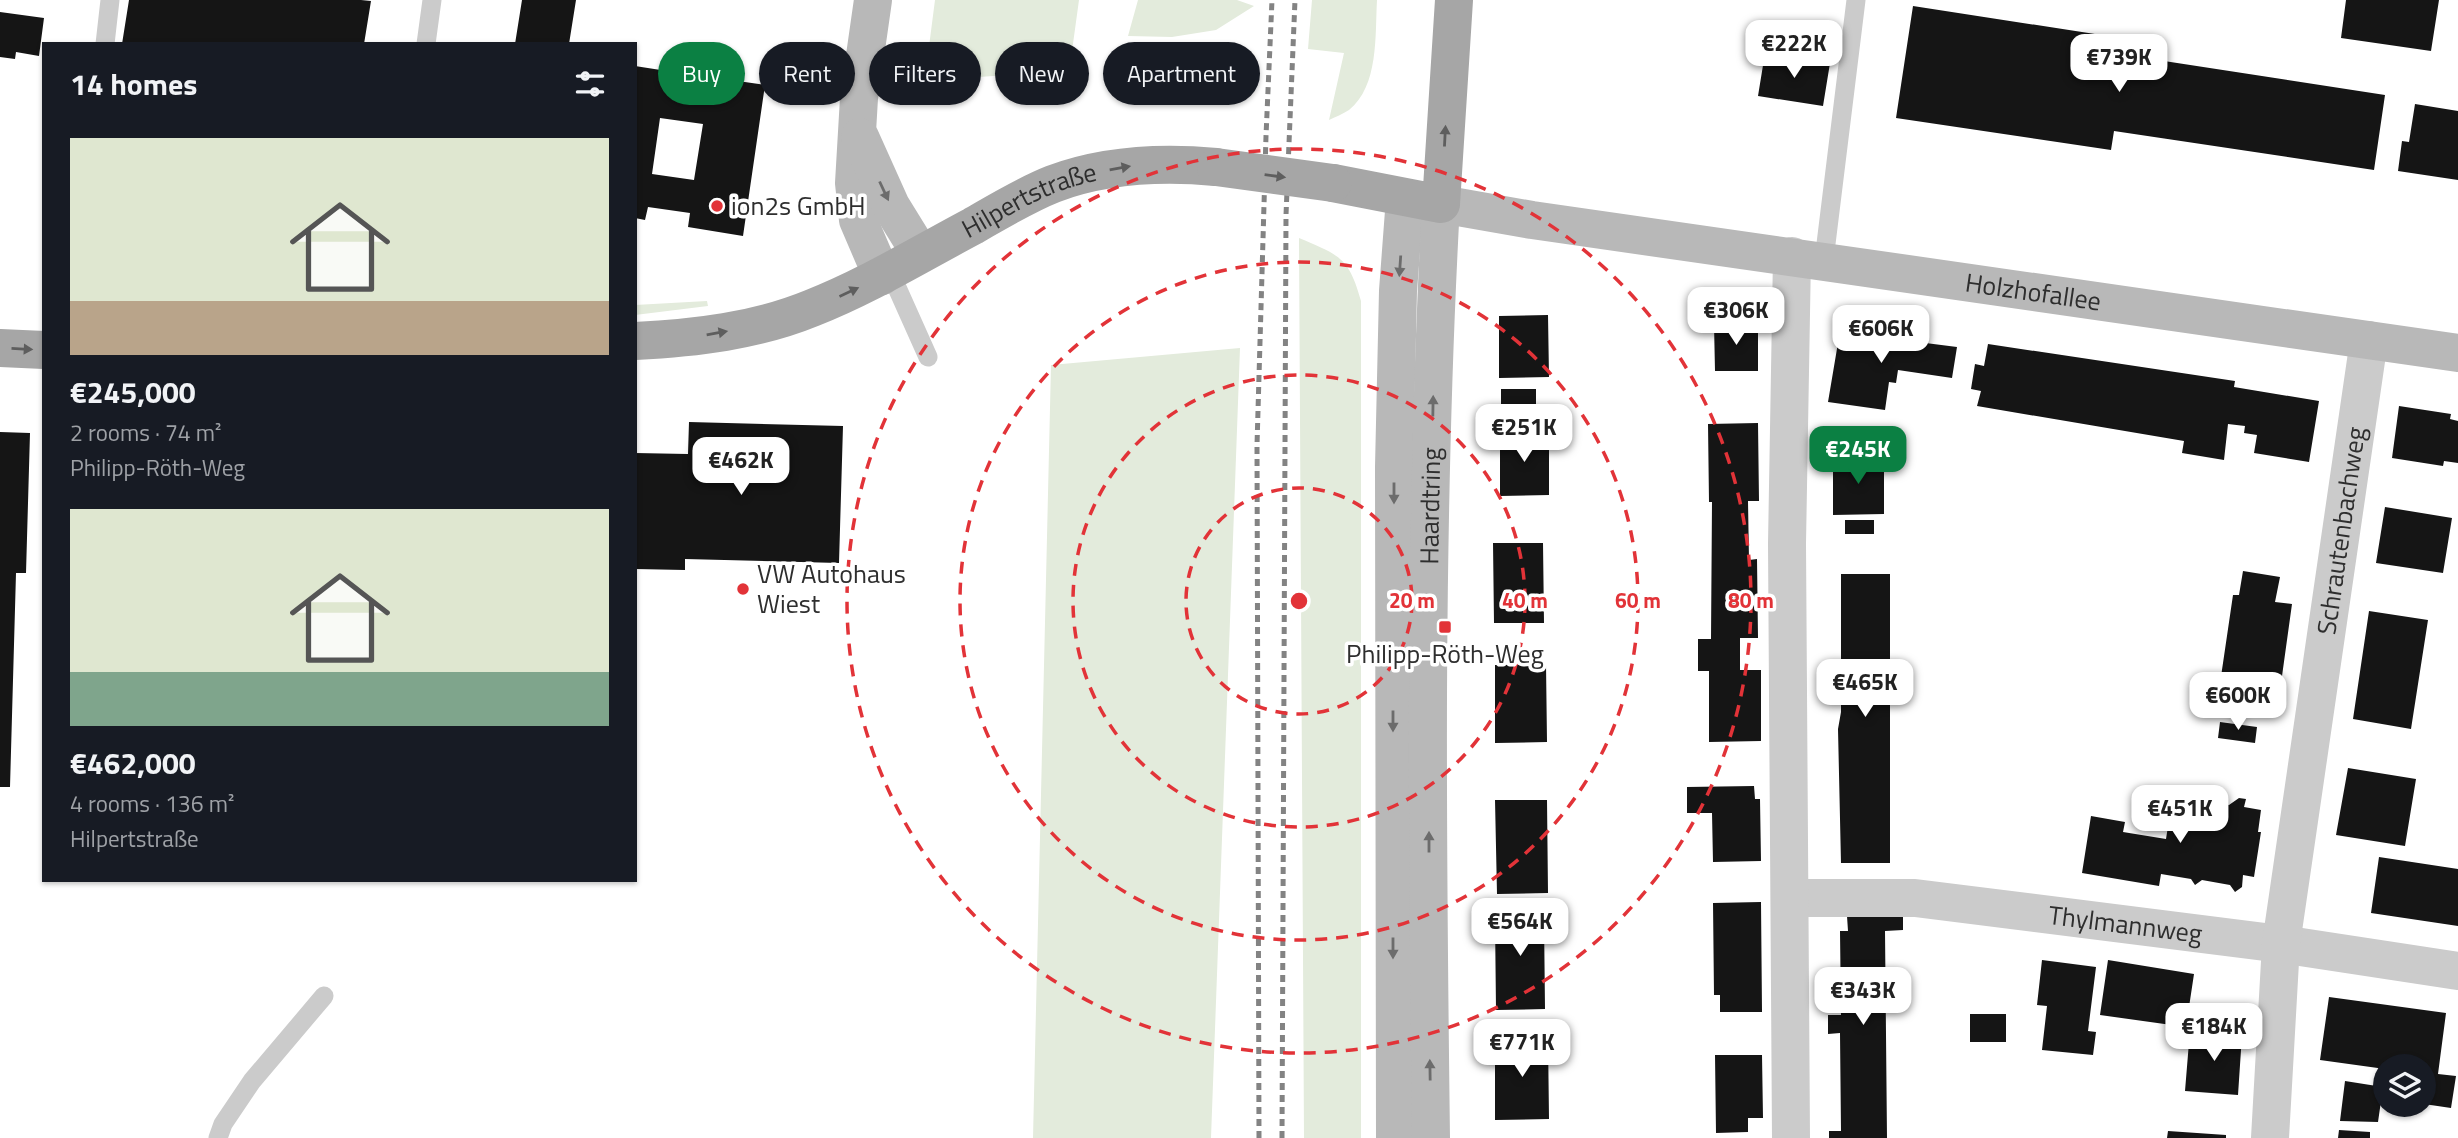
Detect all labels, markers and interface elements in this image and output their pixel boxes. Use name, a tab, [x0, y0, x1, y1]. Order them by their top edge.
pin: €222K	[1745, 20, 1843, 80]
text: €222K	[1761, 25, 1827, 60]
pin: €739K	[2070, 34, 2168, 94]
text: €739K	[2086, 39, 2152, 74]
chip: Buy	[658, 42, 745, 105]
chip: Rent	[759, 42, 855, 105]
chip: Filters	[869, 42, 981, 105]
chip: New	[995, 42, 1089, 105]
chip: Apartment	[1103, 42, 1260, 105]
text: 14 homes	[70, 61, 197, 107]
icon: filters	[571, 65, 609, 103]
one-way arrow	[1440, 125, 1451, 147]
street label: Hilpertstraße	[954, 152, 1100, 248]
one-way arrow	[1109, 162, 1131, 173]
one-way arrow	[1264, 170, 1286, 181]
one-way arrow	[878, 181, 890, 201]
icon: home	[277, 184, 403, 310]
place label: ion2s GmbH	[731, 186, 866, 225]
marker: ion2s GmbH	[709, 198, 725, 214]
one-way arrow	[1394, 255, 1405, 277]
street label: Holzhofallee	[1963, 262, 2104, 321]
one-way arrow	[839, 286, 859, 297]
pin: €306K	[1687, 288, 1785, 347]
text: €306K	[1703, 292, 1769, 327]
pin: €606K	[1832, 306, 1930, 365]
text: €606K	[1848, 310, 1914, 345]
one-way arrow	[706, 327, 728, 338]
one-way arrow	[11, 344, 33, 355]
text: €245,000	[70, 369, 196, 415]
one-way arrow	[1427, 395, 1439, 417]
pin: €251K	[1475, 405, 1573, 464]
text: €251K	[1491, 409, 1557, 444]
text: 2 rooms · 74 m²	[70, 415, 221, 450]
street label: Schrautenbachweg	[2306, 424, 2375, 637]
pin: €245K	[1809, 426, 1907, 486]
text: €245K	[1825, 431, 1891, 466]
pin: €462K	[692, 438, 790, 497]
text: €462K	[708, 442, 774, 477]
street label: Haardtring	[1409, 447, 1450, 565]
text: Philipp-Röth-Weg	[70, 450, 245, 485]
one-way arrow	[1388, 483, 1400, 505]
place label: VW Autohaus Wiest	[757, 554, 906, 623]
icon: home	[277, 555, 403, 681]
marker: VW Autohaus Wiest	[735, 581, 751, 597]
text: 20 m	[1389, 584, 1435, 616]
text: 40 m	[1502, 584, 1548, 616]
text: 60 m	[1615, 584, 1661, 616]
text: 80 m	[1728, 584, 1774, 616]
centre of rings	[1287, 589, 1311, 613]
marker: Philipp-Röth-Weg	[1437, 619, 1453, 635]
place label: Philipp-Röth-Weg	[1346, 634, 1544, 673]
pin: €465K	[1816, 660, 1914, 719]
text: €465K	[1832, 664, 1898, 699]
pin: €600K	[2189, 672, 2287, 732]
text: €600K	[2205, 677, 2271, 712]
one-way arrow	[1387, 710, 1399, 732]
text: €462,000	[70, 740, 196, 786]
text: 4 rooms · 136 m²	[70, 786, 234, 821]
pin: €451K	[2131, 786, 2229, 845]
text: €451K	[2147, 790, 2213, 825]
text: Hilpertstraße	[70, 821, 199, 856]
one-way arrow	[1423, 831, 1434, 853]
street label: Thylmannweg	[2046, 895, 2205, 953]
pin: €564K	[1471, 898, 1569, 958]
text: €564K	[1487, 903, 1553, 938]
one-way arrow	[1387, 938, 1399, 960]
pin: €343K	[1814, 968, 1912, 1027]
text: €343K	[1830, 972, 1896, 1007]
pin: €184K	[2165, 1004, 2263, 1063]
text: €184K	[2181, 1008, 2247, 1043]
pin: €771K	[1473, 1020, 1571, 1079]
text: €771K	[1489, 1024, 1555, 1059]
map controls	[2373, 1054, 2436, 1117]
button: layers	[2373, 1054, 2436, 1117]
one-way arrow	[1424, 1059, 1436, 1081]

